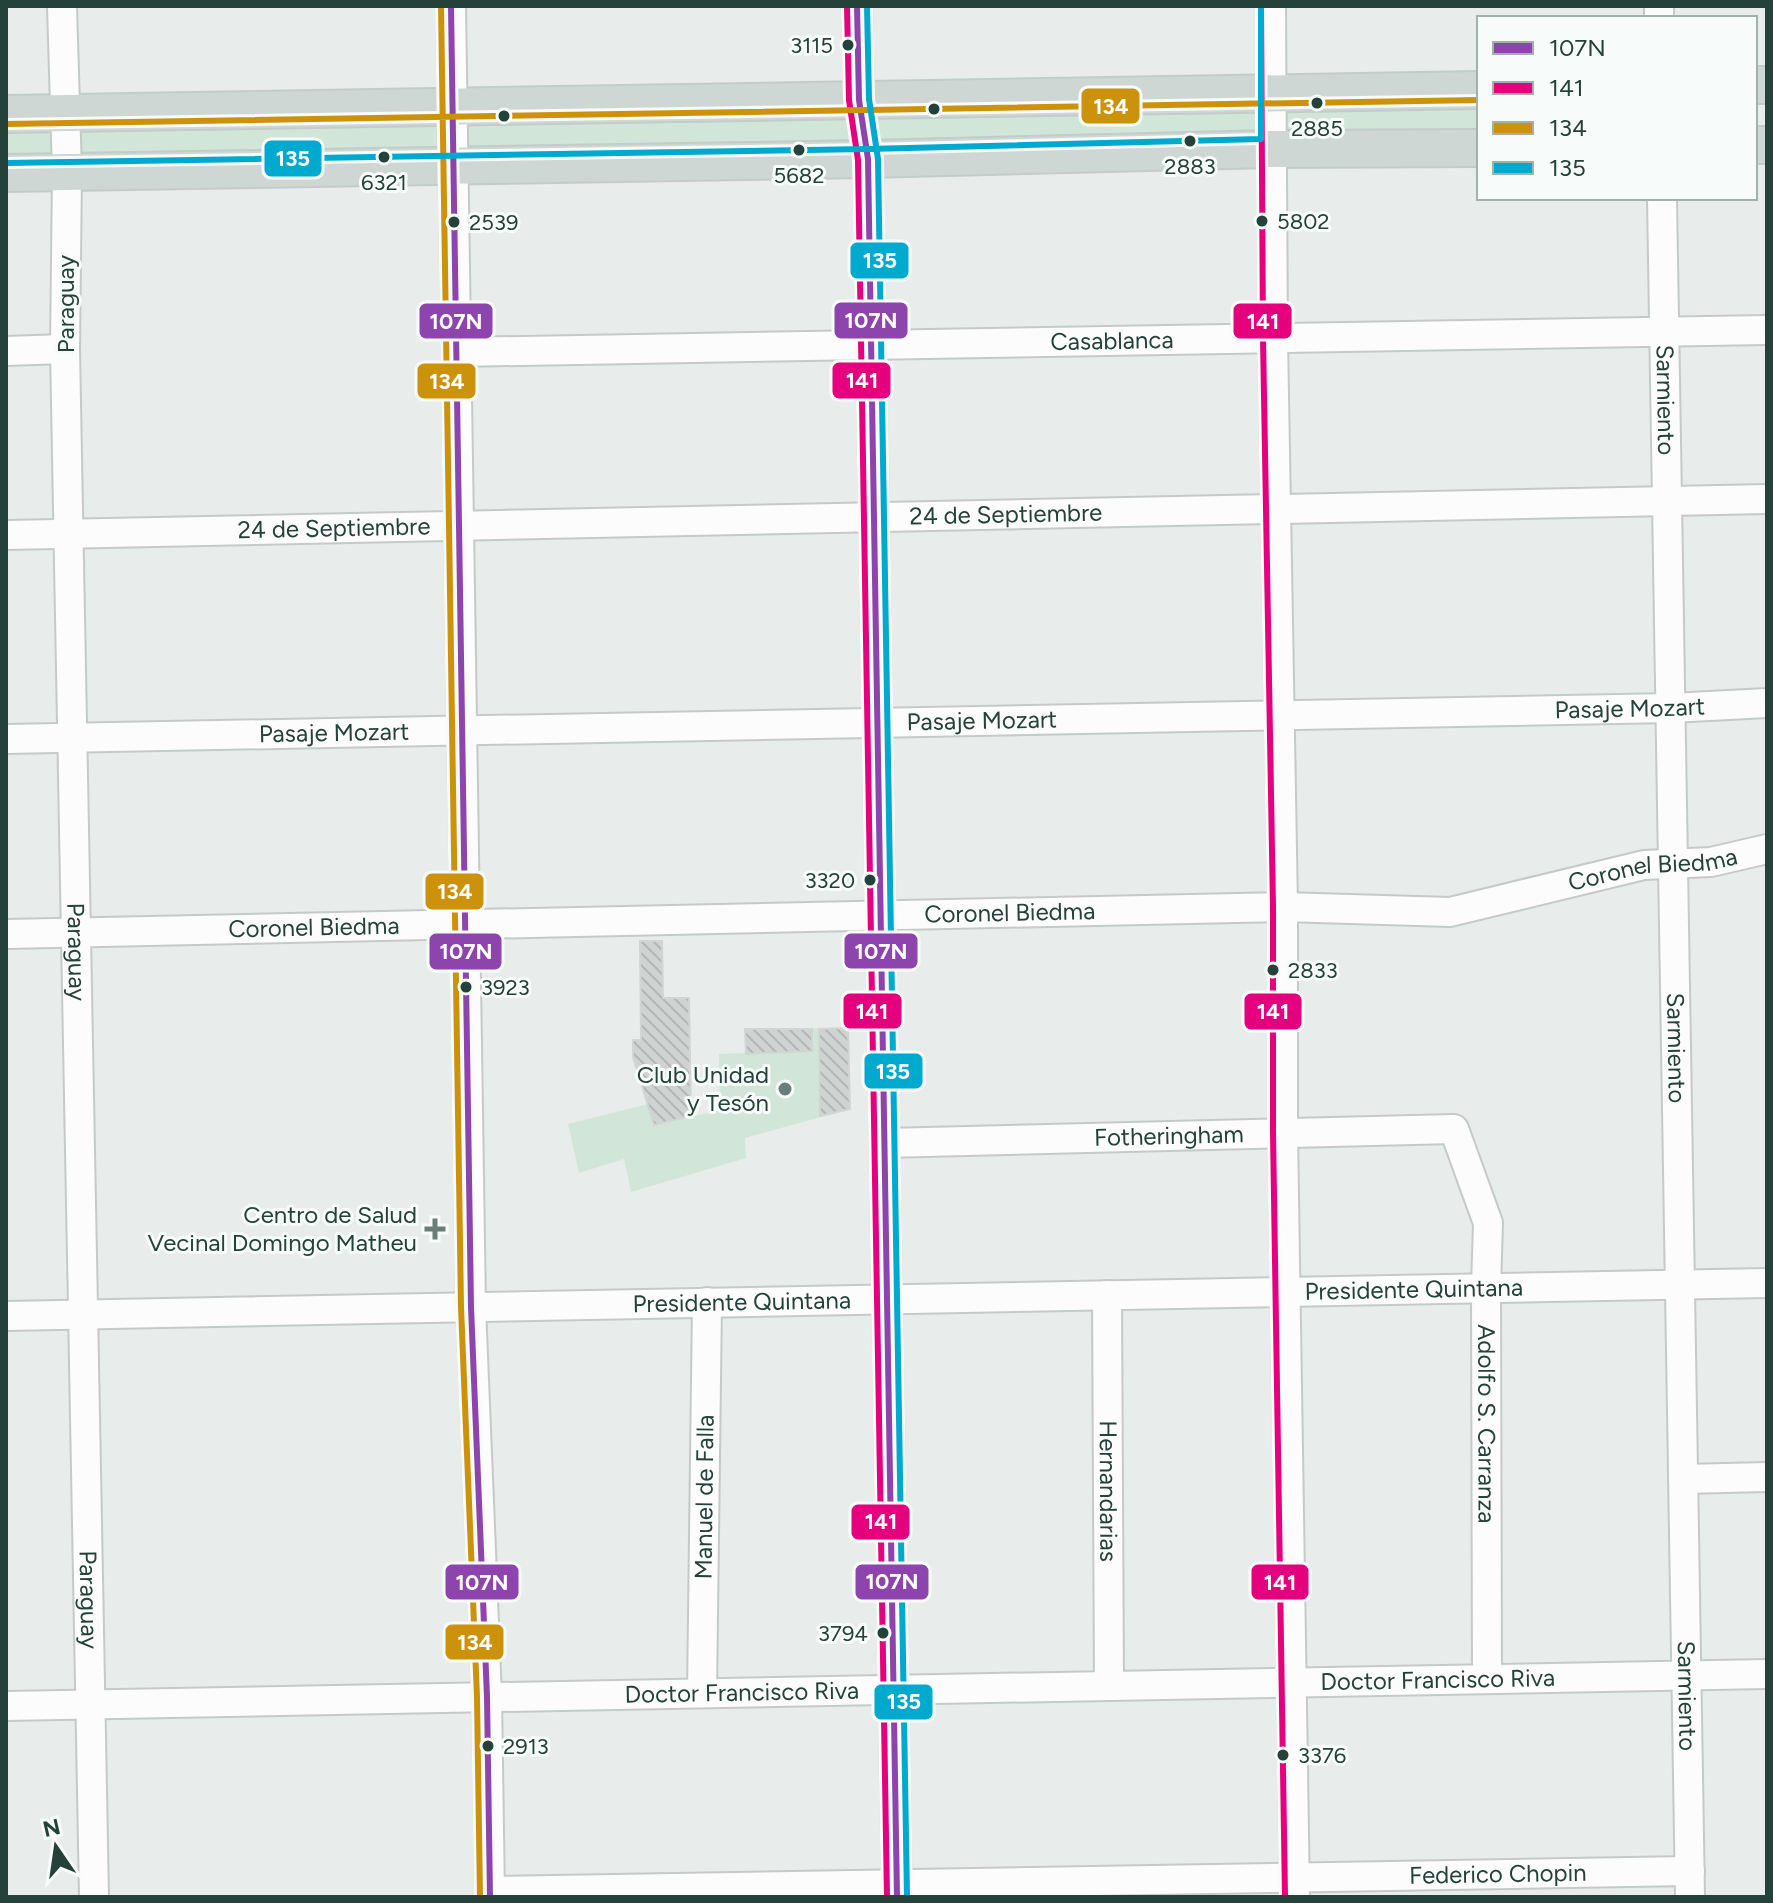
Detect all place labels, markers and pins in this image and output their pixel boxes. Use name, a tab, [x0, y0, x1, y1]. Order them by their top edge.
place label: 3115	[790, 32, 833, 59]
marker: 3115	[840, 37, 856, 53]
marker: 2885	[1309, 95, 1325, 111]
unlabelled marker	[926, 101, 942, 117]
unlabelled marker	[496, 108, 512, 124]
place label: 2885	[1291, 115, 1343, 142]
marker: 2883	[1182, 133, 1198, 149]
marker: 5682	[791, 142, 807, 158]
marker: 6321	[376, 149, 392, 165]
place label: 2883	[1164, 153, 1216, 180]
place label: 5682	[774, 162, 824, 189]
place label: 6321	[361, 169, 407, 196]
place label: 5802	[1277, 208, 1330, 235]
place label: 2539	[469, 209, 518, 236]
marker: 5802	[1254, 213, 1270, 229]
marker: 2539	[446, 214, 462, 230]
place label: 3320	[805, 867, 855, 894]
marker: 3320	[862, 872, 878, 888]
place label: 2833	[1288, 957, 1338, 984]
marker: 2833	[1265, 962, 1281, 978]
place label: 3923	[481, 974, 530, 1001]
marker: 3923	[458, 979, 474, 995]
place label: Club Unidad y Tesón	[637, 1060, 769, 1117]
marker: Club Unidad y Tesón	[776, 1080, 794, 1098]
place label: Centro de Salud Vecinal Domingo Matheu	[148, 1200, 417, 1257]
marker: Centro de Salud Vecinal Domingo Matheu	[424, 1218, 446, 1240]
place label: 3794	[818, 1620, 868, 1647]
marker: 3794	[875, 1625, 891, 1641]
place label: 2913	[503, 1733, 549, 1760]
marker: 2913	[480, 1738, 496, 1754]
place label: 3376	[1298, 1742, 1346, 1769]
marker: 3376	[1275, 1747, 1291, 1763]

